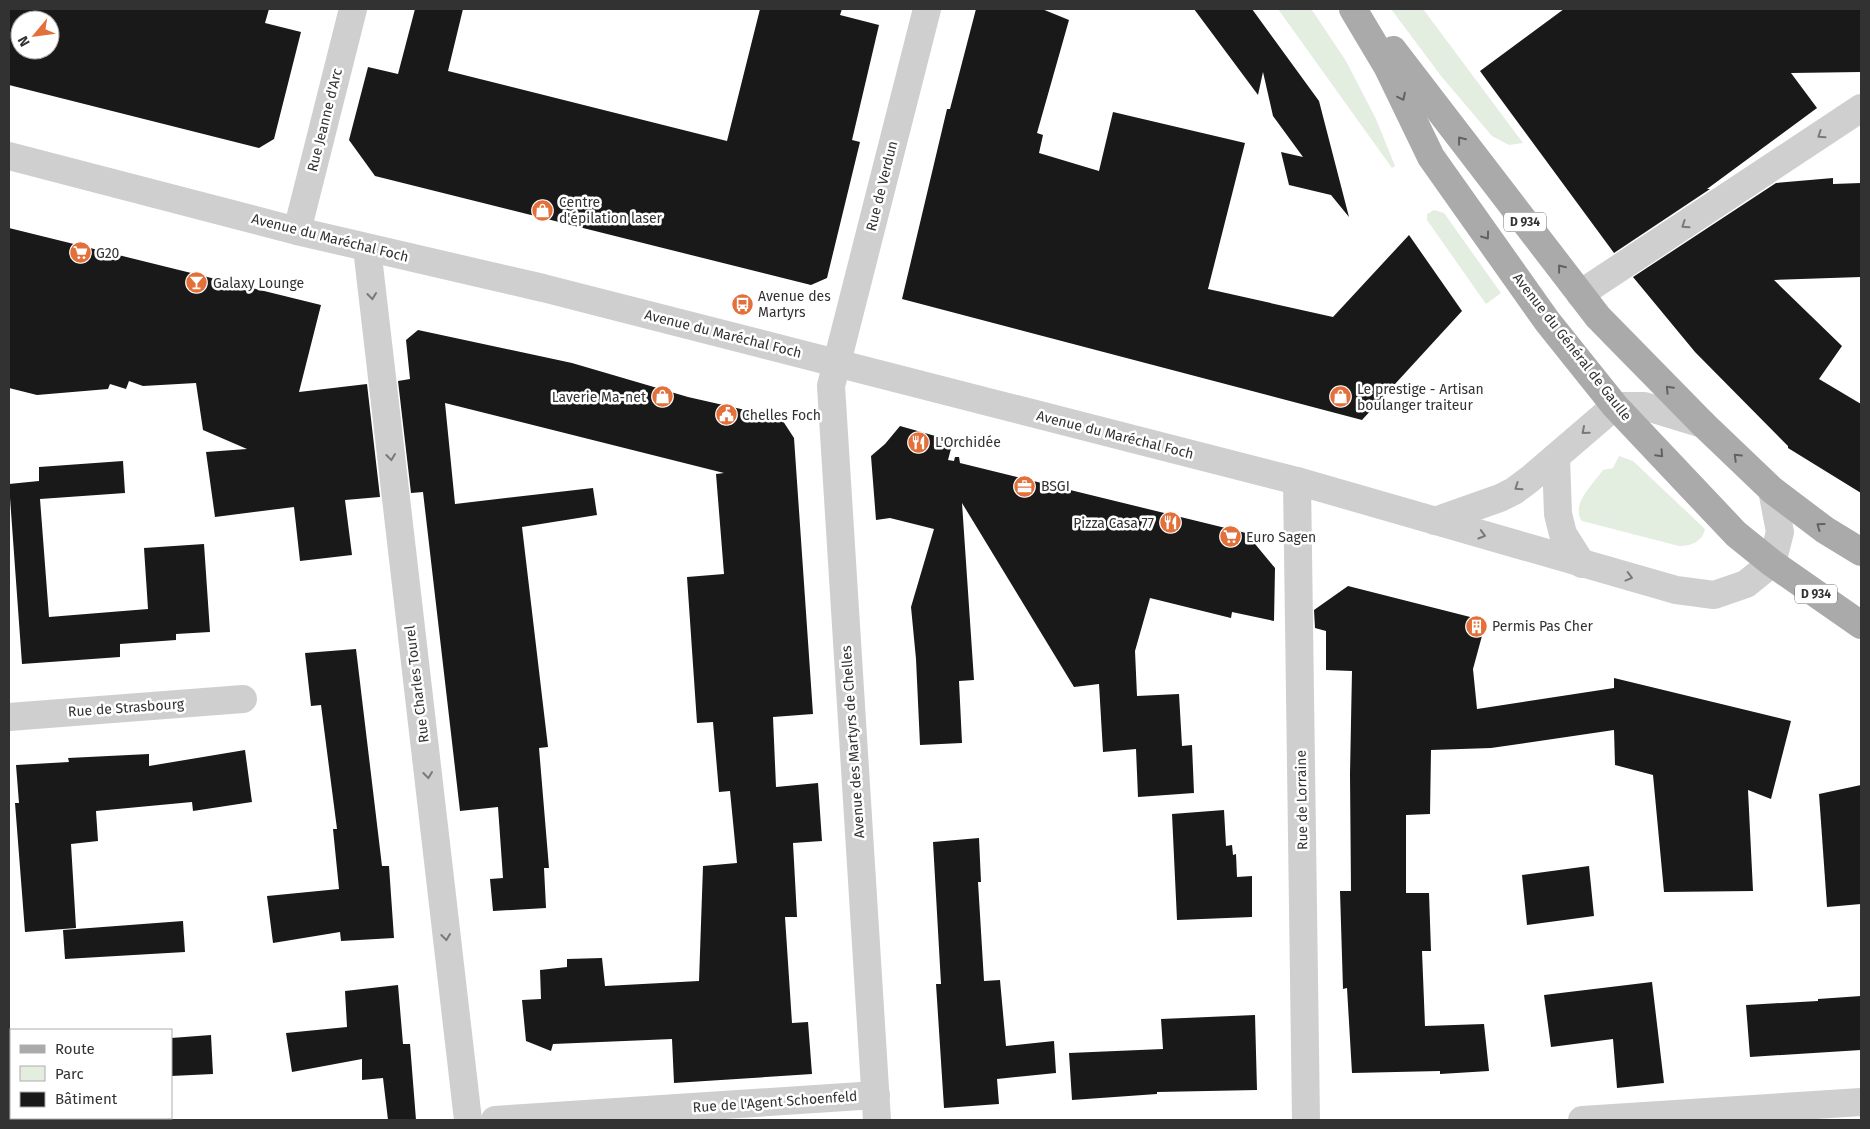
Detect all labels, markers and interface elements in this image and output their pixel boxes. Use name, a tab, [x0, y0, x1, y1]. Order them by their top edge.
north arrow	[10, 10, 60, 60]
text: N	[14, 33, 34, 49]
street label: Rue Jeanne d'Arc	[304, 66, 346, 173]
one-way arrow	[1396, 92, 1406, 101]
one-way arrow	[1817, 129, 1826, 138]
one-way arrow	[1459, 137, 1467, 146]
street label: Rue de Verdun	[863, 139, 901, 233]
place label: Centre d'épilation laser	[559, 194, 663, 227]
shop icon: Centre d'épilation laser	[531, 198, 555, 222]
street label: Avenue du Maréchal Foch	[250, 210, 410, 266]
road number: D 934	[1504, 212, 1546, 232]
one-way arrow	[1681, 219, 1691, 228]
one-way arrow	[1480, 230, 1489, 239]
supermarket icon: G20	[68, 241, 92, 265]
place label: G20	[96, 245, 120, 262]
one-way arrow	[1558, 265, 1566, 274]
street label: Avenue du Général de Gaulle	[1509, 270, 1635, 424]
bar icon: Galaxy Lounge	[185, 271, 209, 295]
place label: Galaxy Lounge	[213, 275, 304, 292]
place label: Avenue des Martyrs	[758, 288, 831, 321]
one-way arrow	[366, 292, 377, 300]
bus stop icon: Avenue des Martyrs	[730, 292, 754, 316]
street label: Avenue du Maréchal Foch	[643, 306, 803, 362]
place label: Le prestige - Artisan boulanger traiteur	[1357, 381, 1484, 414]
shop icon: Laverie Ma-net	[650, 385, 674, 409]
shop icon: Le prestige - Artisan boulanger traiteur	[1329, 385, 1353, 409]
one-way arrow	[1666, 386, 1675, 395]
place label: Laverie Ma-net	[552, 389, 647, 406]
public building icon: Chelles Foch	[714, 403, 738, 427]
place label: Chelles Foch	[742, 407, 821, 424]
street label: Avenue du Maréchal Foch	[1035, 407, 1195, 463]
one-way arrow	[1582, 425, 1591, 434]
restaurant icon: L'Orchidée	[907, 430, 931, 454]
place label: L'Orchidée	[935, 434, 1001, 451]
one-way arrow	[1654, 448, 1663, 457]
one-way arrow	[385, 454, 396, 462]
one-way arrow	[1734, 454, 1743, 463]
office icon: BSGI	[1013, 474, 1037, 498]
place label: BSGI	[1041, 478, 1070, 495]
one-way arrow	[1514, 481, 1524, 490]
restaurant icon: Pizza Casa 77	[1158, 511, 1182, 535]
place label: Pizza Casa 77	[1073, 515, 1154, 532]
one-way arrow	[1816, 523, 1826, 532]
supermarket icon: Euro Sagen	[1218, 525, 1242, 549]
place label: Euro Sagen	[1246, 529, 1316, 546]
one-way arrow	[1477, 529, 1485, 539]
one-way arrow	[1624, 571, 1633, 581]
road number: D 934	[1795, 584, 1837, 604]
building icon: Permis Pas Cher	[1464, 614, 1488, 638]
place label: Permis Pas Cher	[1492, 618, 1594, 635]
street label: Rue Charles Tourel	[401, 624, 433, 744]
street label: Avenue des Martyrs de Chelles	[838, 645, 868, 839]
street label: Rue de Strasbourg	[67, 695, 185, 721]
street label: Rue de Lorraine	[1293, 750, 1311, 850]
one-way arrow	[422, 772, 433, 780]
one-way arrow	[440, 933, 451, 941]
legend	[10, 1029, 172, 1119]
text: Route	[55, 1040, 95, 1058]
text: Parc	[55, 1065, 84, 1083]
street label: Rue de l'Agent Schoenfeld	[692, 1088, 858, 1116]
text: Bâtiment	[55, 1090, 118, 1108]

